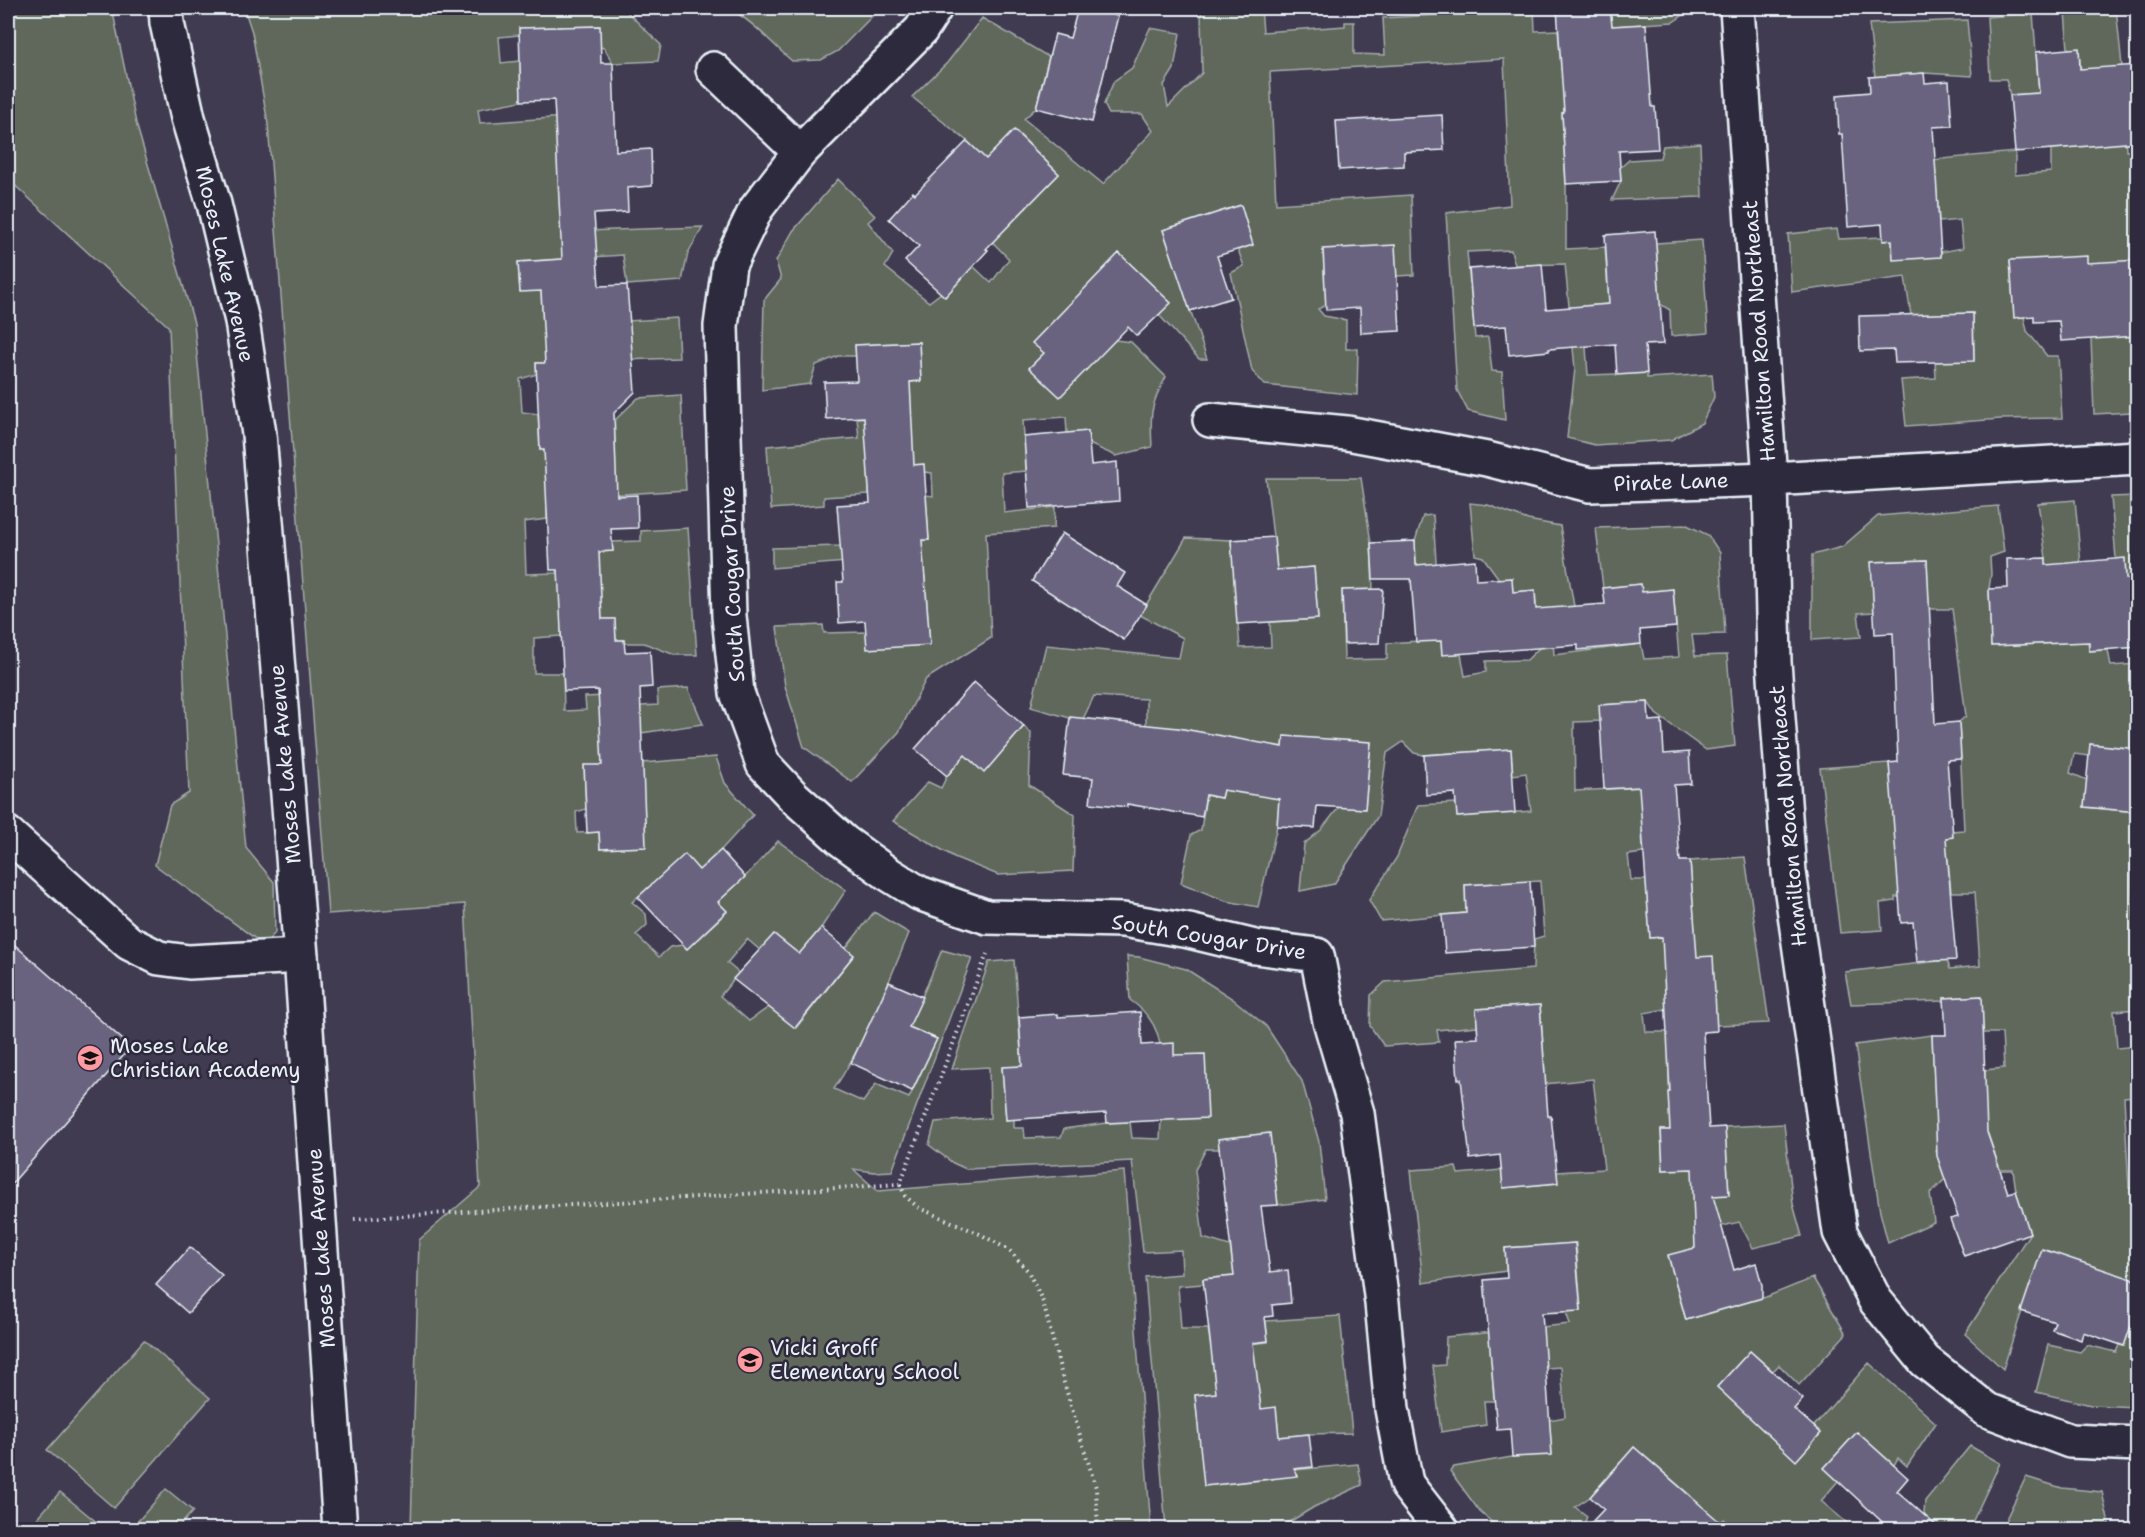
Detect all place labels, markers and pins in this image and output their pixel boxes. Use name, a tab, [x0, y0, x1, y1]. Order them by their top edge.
place label: Moses Lake Christian Academy	[110, 1032, 301, 1084]
school or university icon: Moses Lake Christian Academy	[75, 1043, 105, 1073]
place label: Vicki Groff Elementary School	[770, 1334, 960, 1386]
school or university icon: Vicki Groff Elementary School	[735, 1345, 765, 1375]

